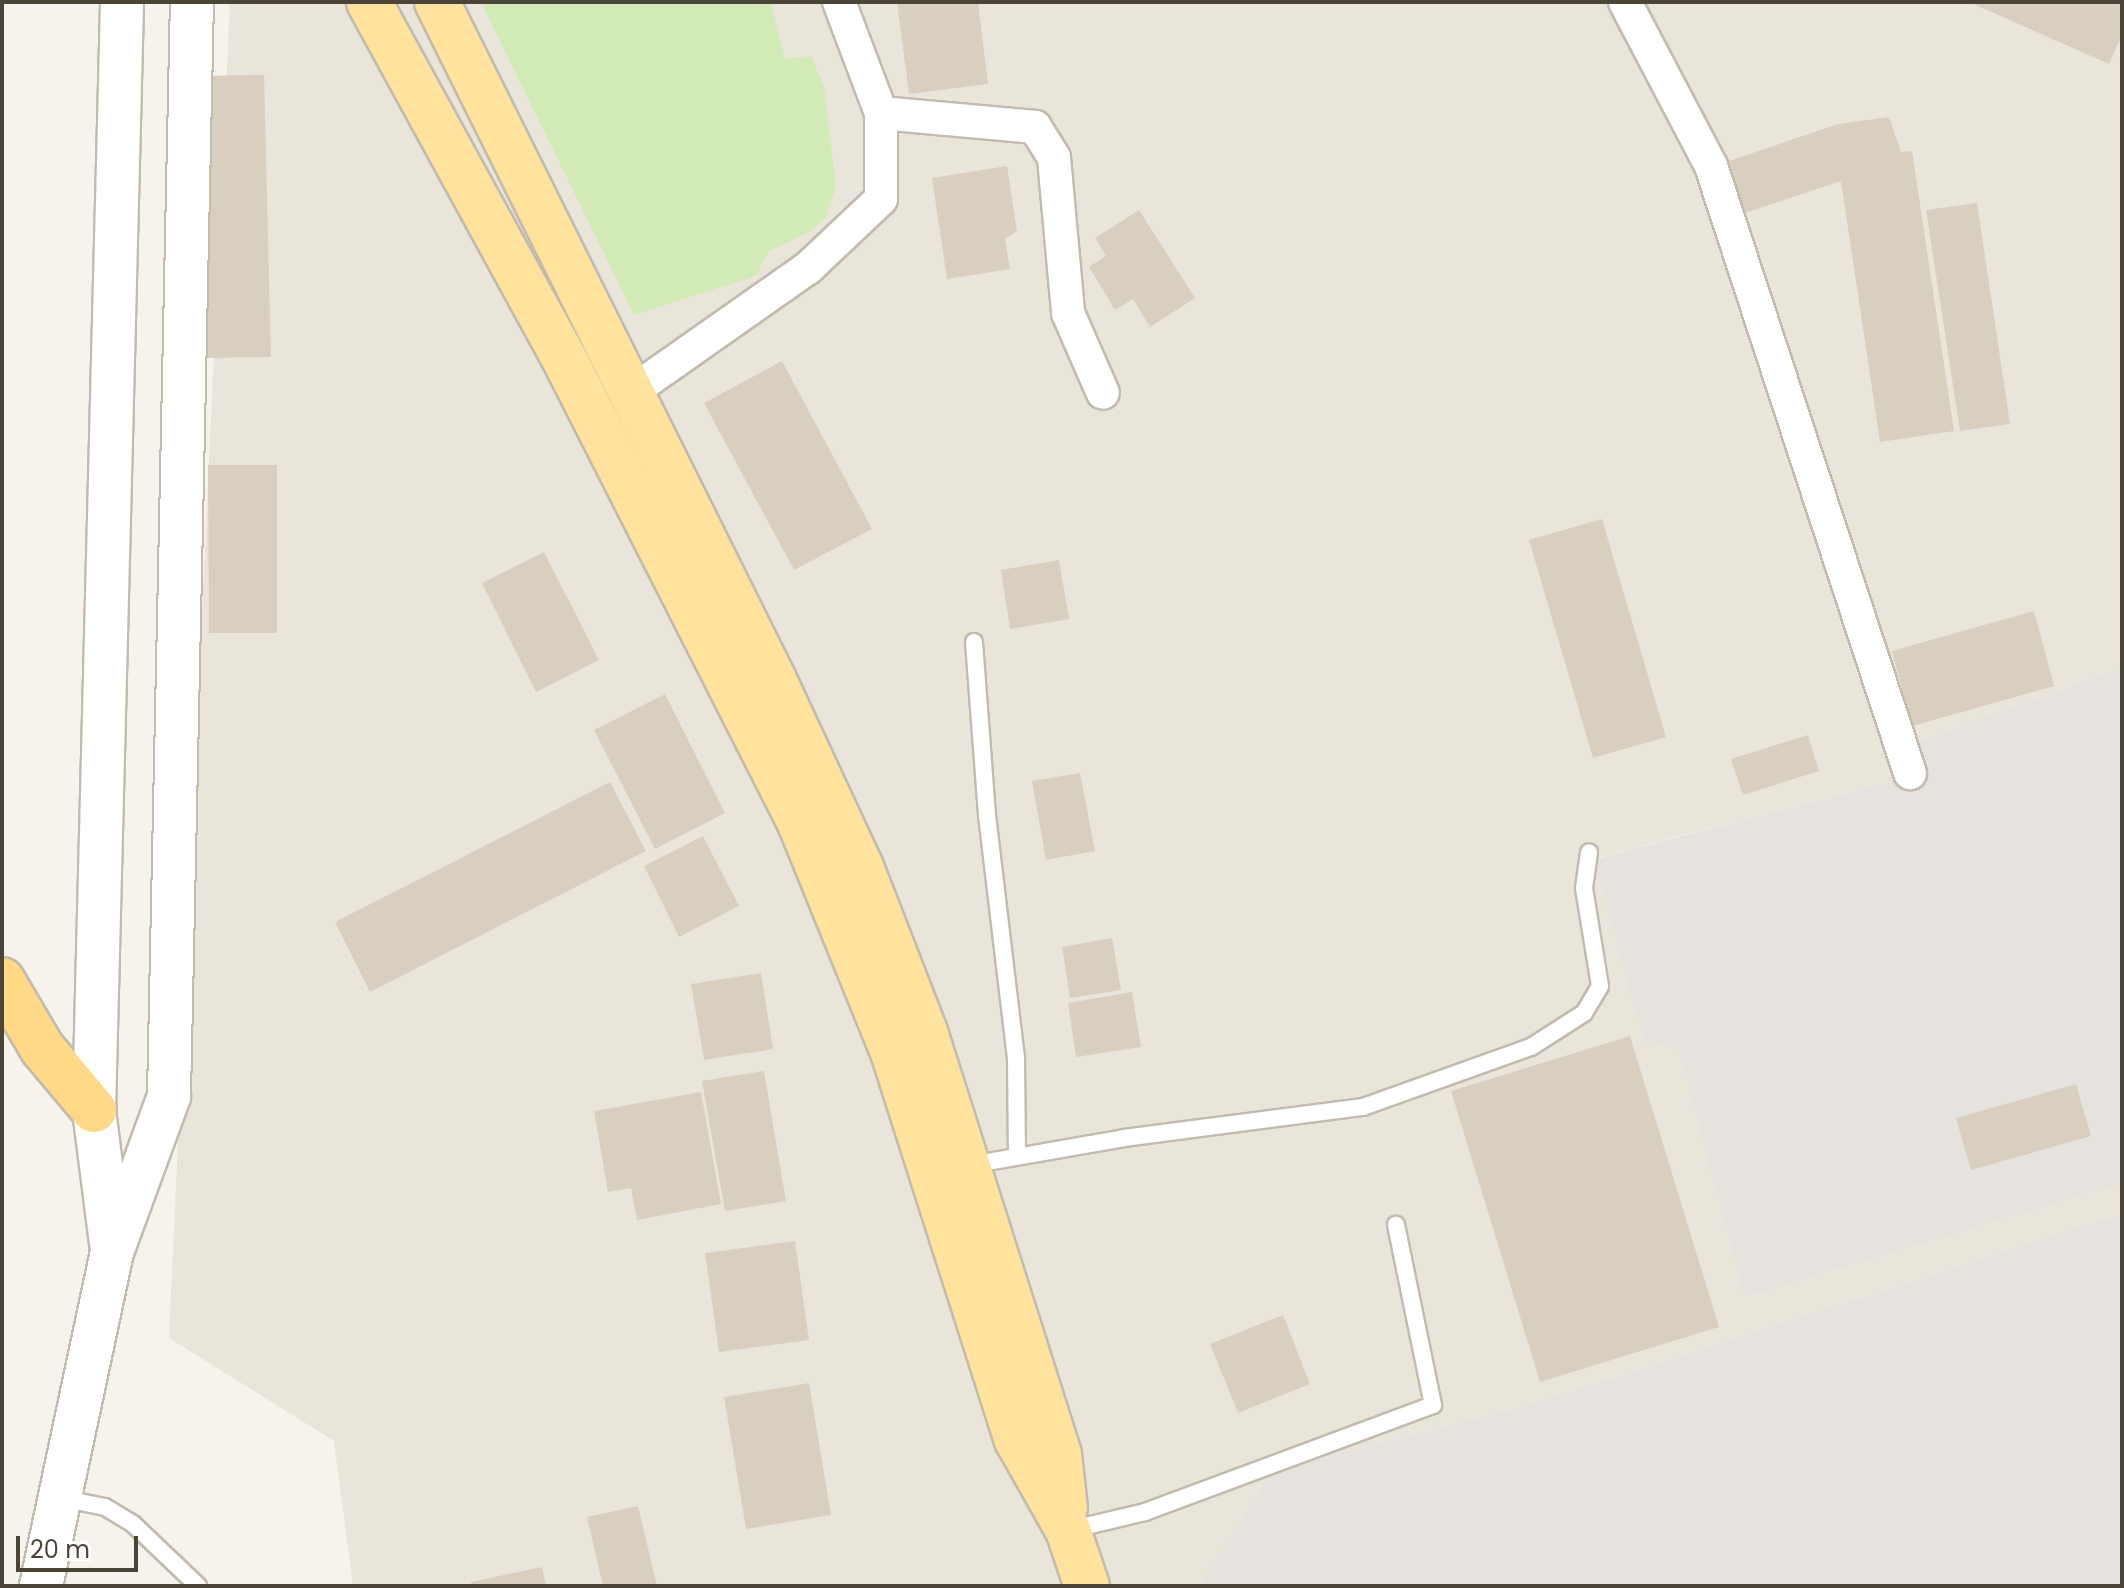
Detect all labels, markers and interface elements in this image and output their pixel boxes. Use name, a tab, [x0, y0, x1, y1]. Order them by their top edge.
scale bar	[20, 1520, 142, 1570]
text: 20 m	[30, 1533, 90, 1566]

